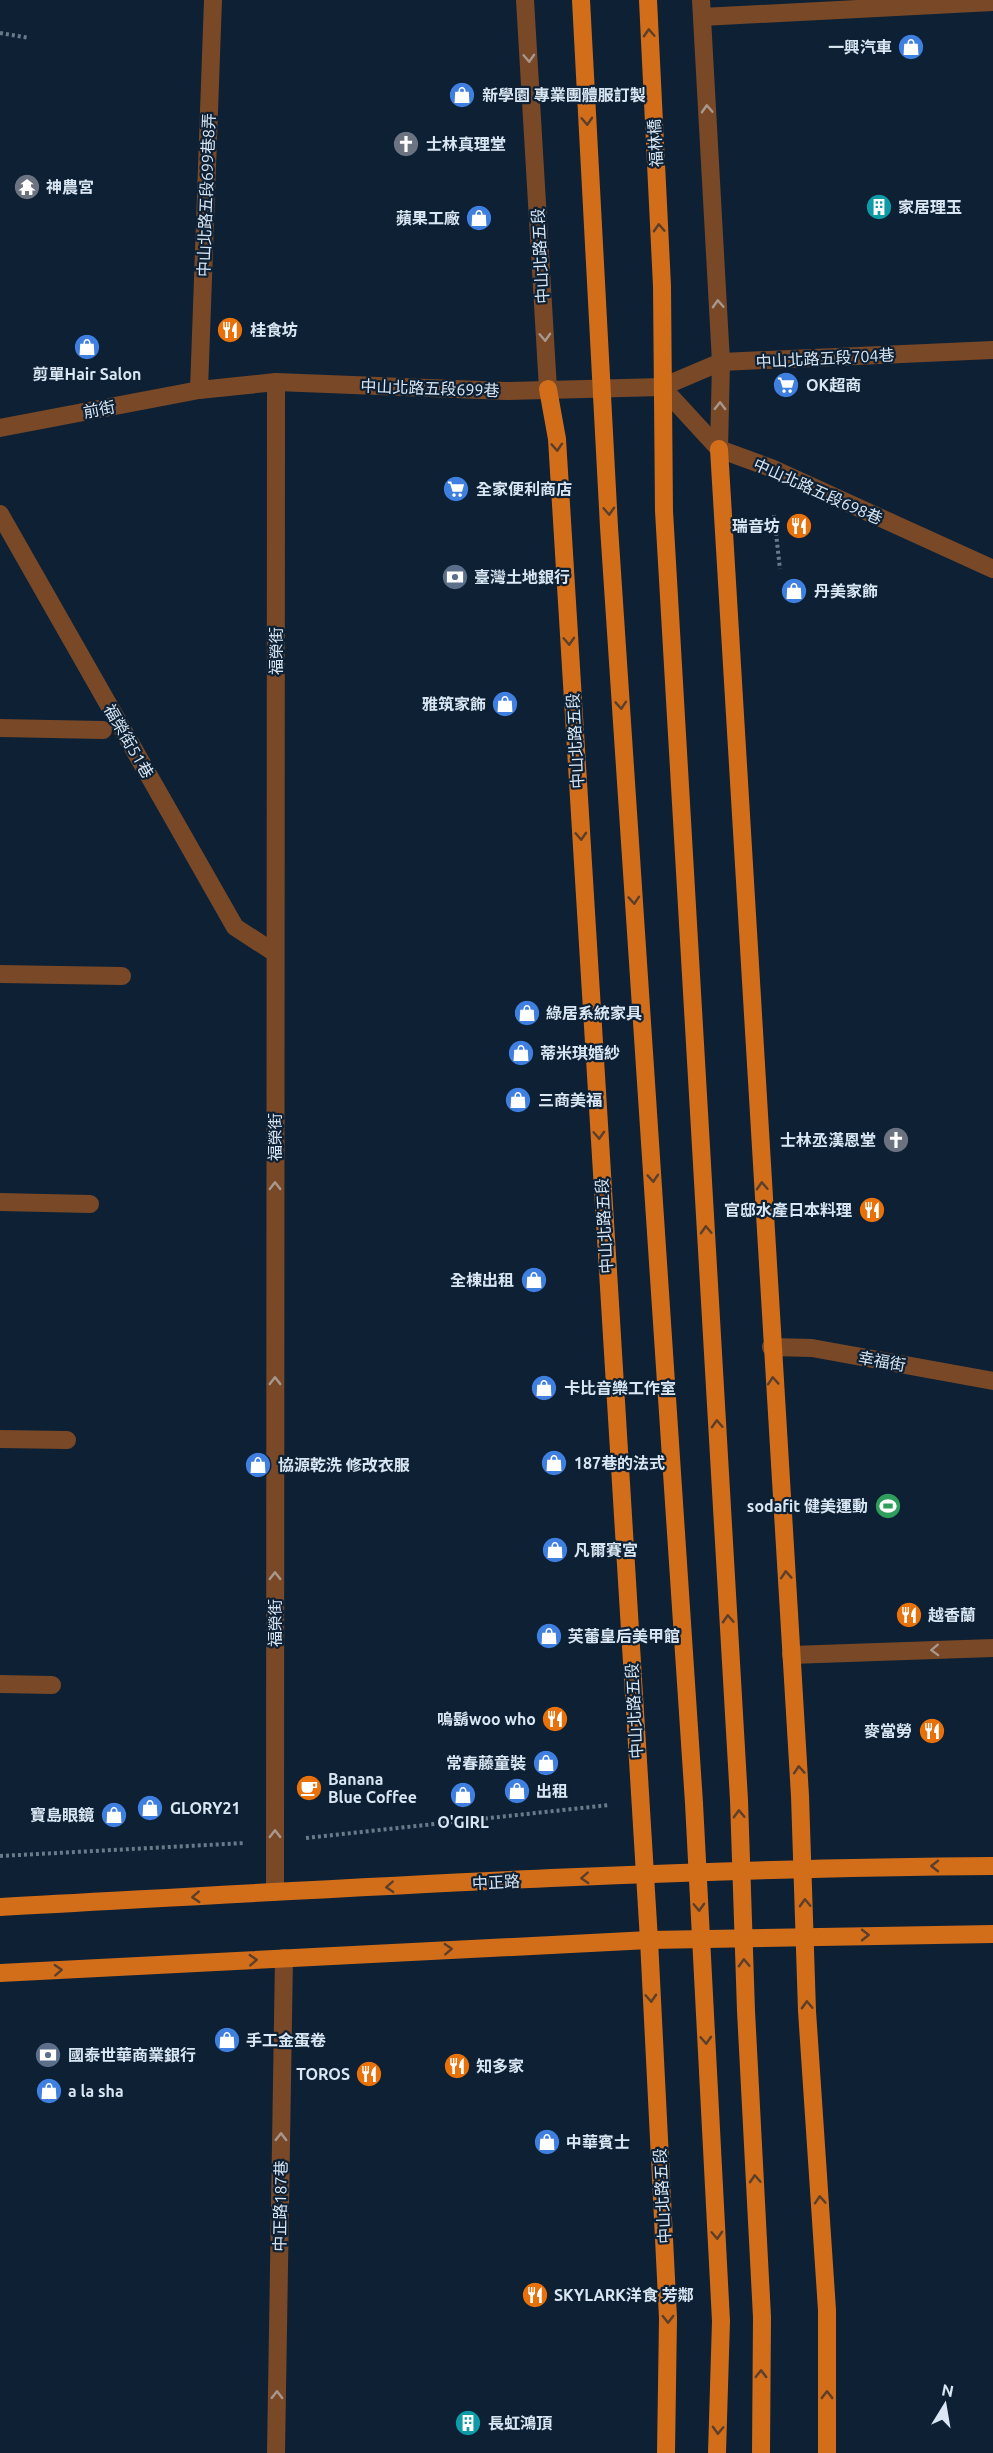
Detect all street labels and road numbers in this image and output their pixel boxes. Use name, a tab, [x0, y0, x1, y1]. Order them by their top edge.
street label: 中山北路五段699巷8弄	[194, 113, 218, 277]
street label: 福林橋	[645, 119, 665, 167]
street label: 中山北路五段	[528, 208, 552, 304]
street label: 中山北路五段704巷	[755, 345, 895, 371]
street label: 中山北路五段699巷	[360, 377, 500, 399]
street label: 前街	[82, 397, 116, 421]
street label: 中山北路五段698巷	[751, 454, 885, 528]
street label: 福榮街	[267, 627, 285, 675]
street label: 中山北路五段	[563, 693, 587, 789]
street label: 福榮街51巷	[101, 701, 157, 781]
street label: 福榮街	[266, 1113, 284, 1161]
street label: 中山北路五段	[592, 1178, 616, 1274]
street label: 幸福街	[857, 1348, 907, 1374]
street label: 福榮街	[266, 1599, 284, 1647]
street label: 中山北路五段	[622, 1663, 646, 1759]
street label: 中正路	[472, 1872, 520, 1892]
street label: 中山北路五段	[650, 2148, 674, 2244]
street label: 中正路187巷	[270, 2160, 290, 2252]

